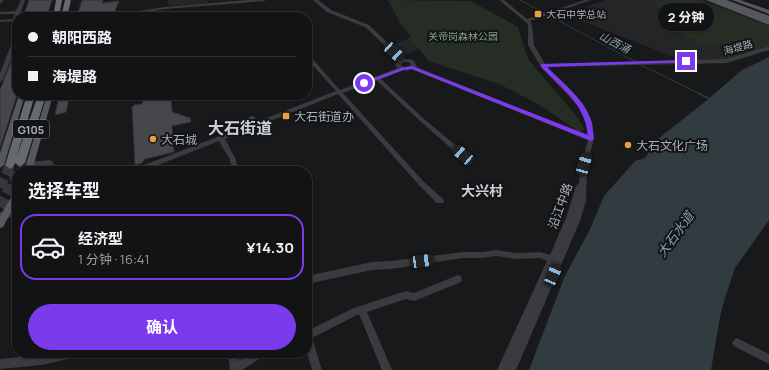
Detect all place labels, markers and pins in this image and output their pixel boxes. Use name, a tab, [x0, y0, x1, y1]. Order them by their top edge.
place label: 大石中学总站	[546, 7, 606, 21]
marker: 大石中学总站	[533, 9, 543, 19]
place label: 大石街道办	[294, 108, 354, 125]
marker: 大石街道办	[281, 111, 291, 121]
place label: 大石城	[161, 131, 197, 148]
marker: 大石城	[148, 134, 158, 144]
place label: 大石文化广场	[636, 137, 708, 154]
marker: 大石文化广场	[623, 140, 633, 150]

